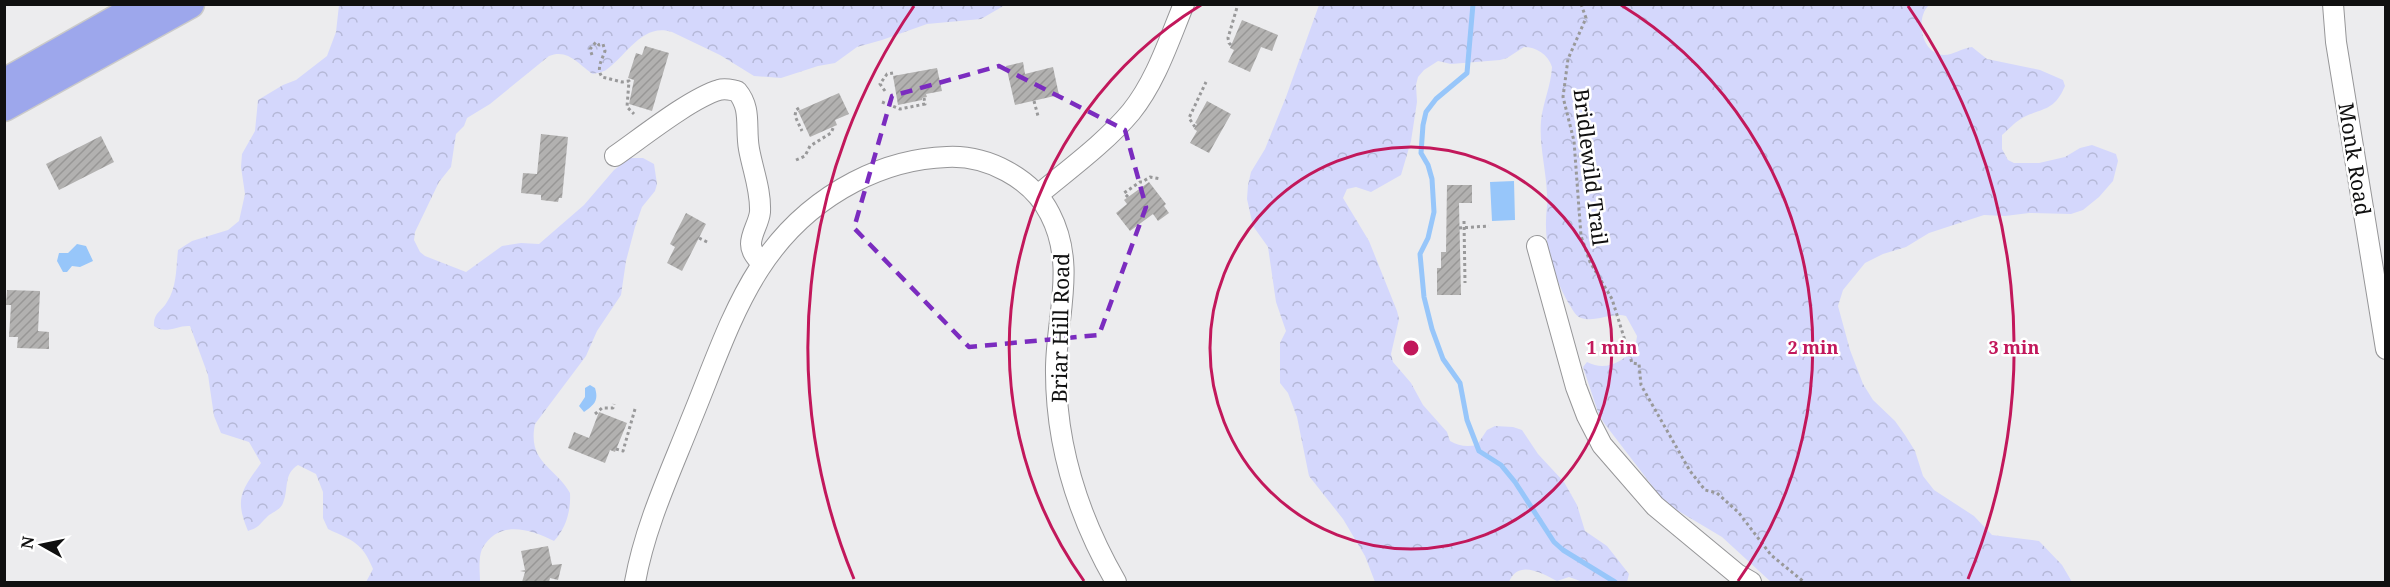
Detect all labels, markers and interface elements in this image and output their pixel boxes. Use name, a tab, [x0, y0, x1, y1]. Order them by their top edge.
street label: Bridlewild Trail	[1567, 87, 1615, 248]
street label: Monk Road	[2332, 101, 2378, 217]
street label: Briar Hill Road	[1045, 253, 1075, 403]
text: 1 min	[1587, 335, 1637, 359]
text: 2 min	[1788, 335, 1838, 359]
text: 3 min	[1989, 335, 2039, 359]
centre of rings	[1401, 338, 1421, 358]
north arrow	[12, 515, 72, 575]
text: N	[15, 534, 39, 551]

